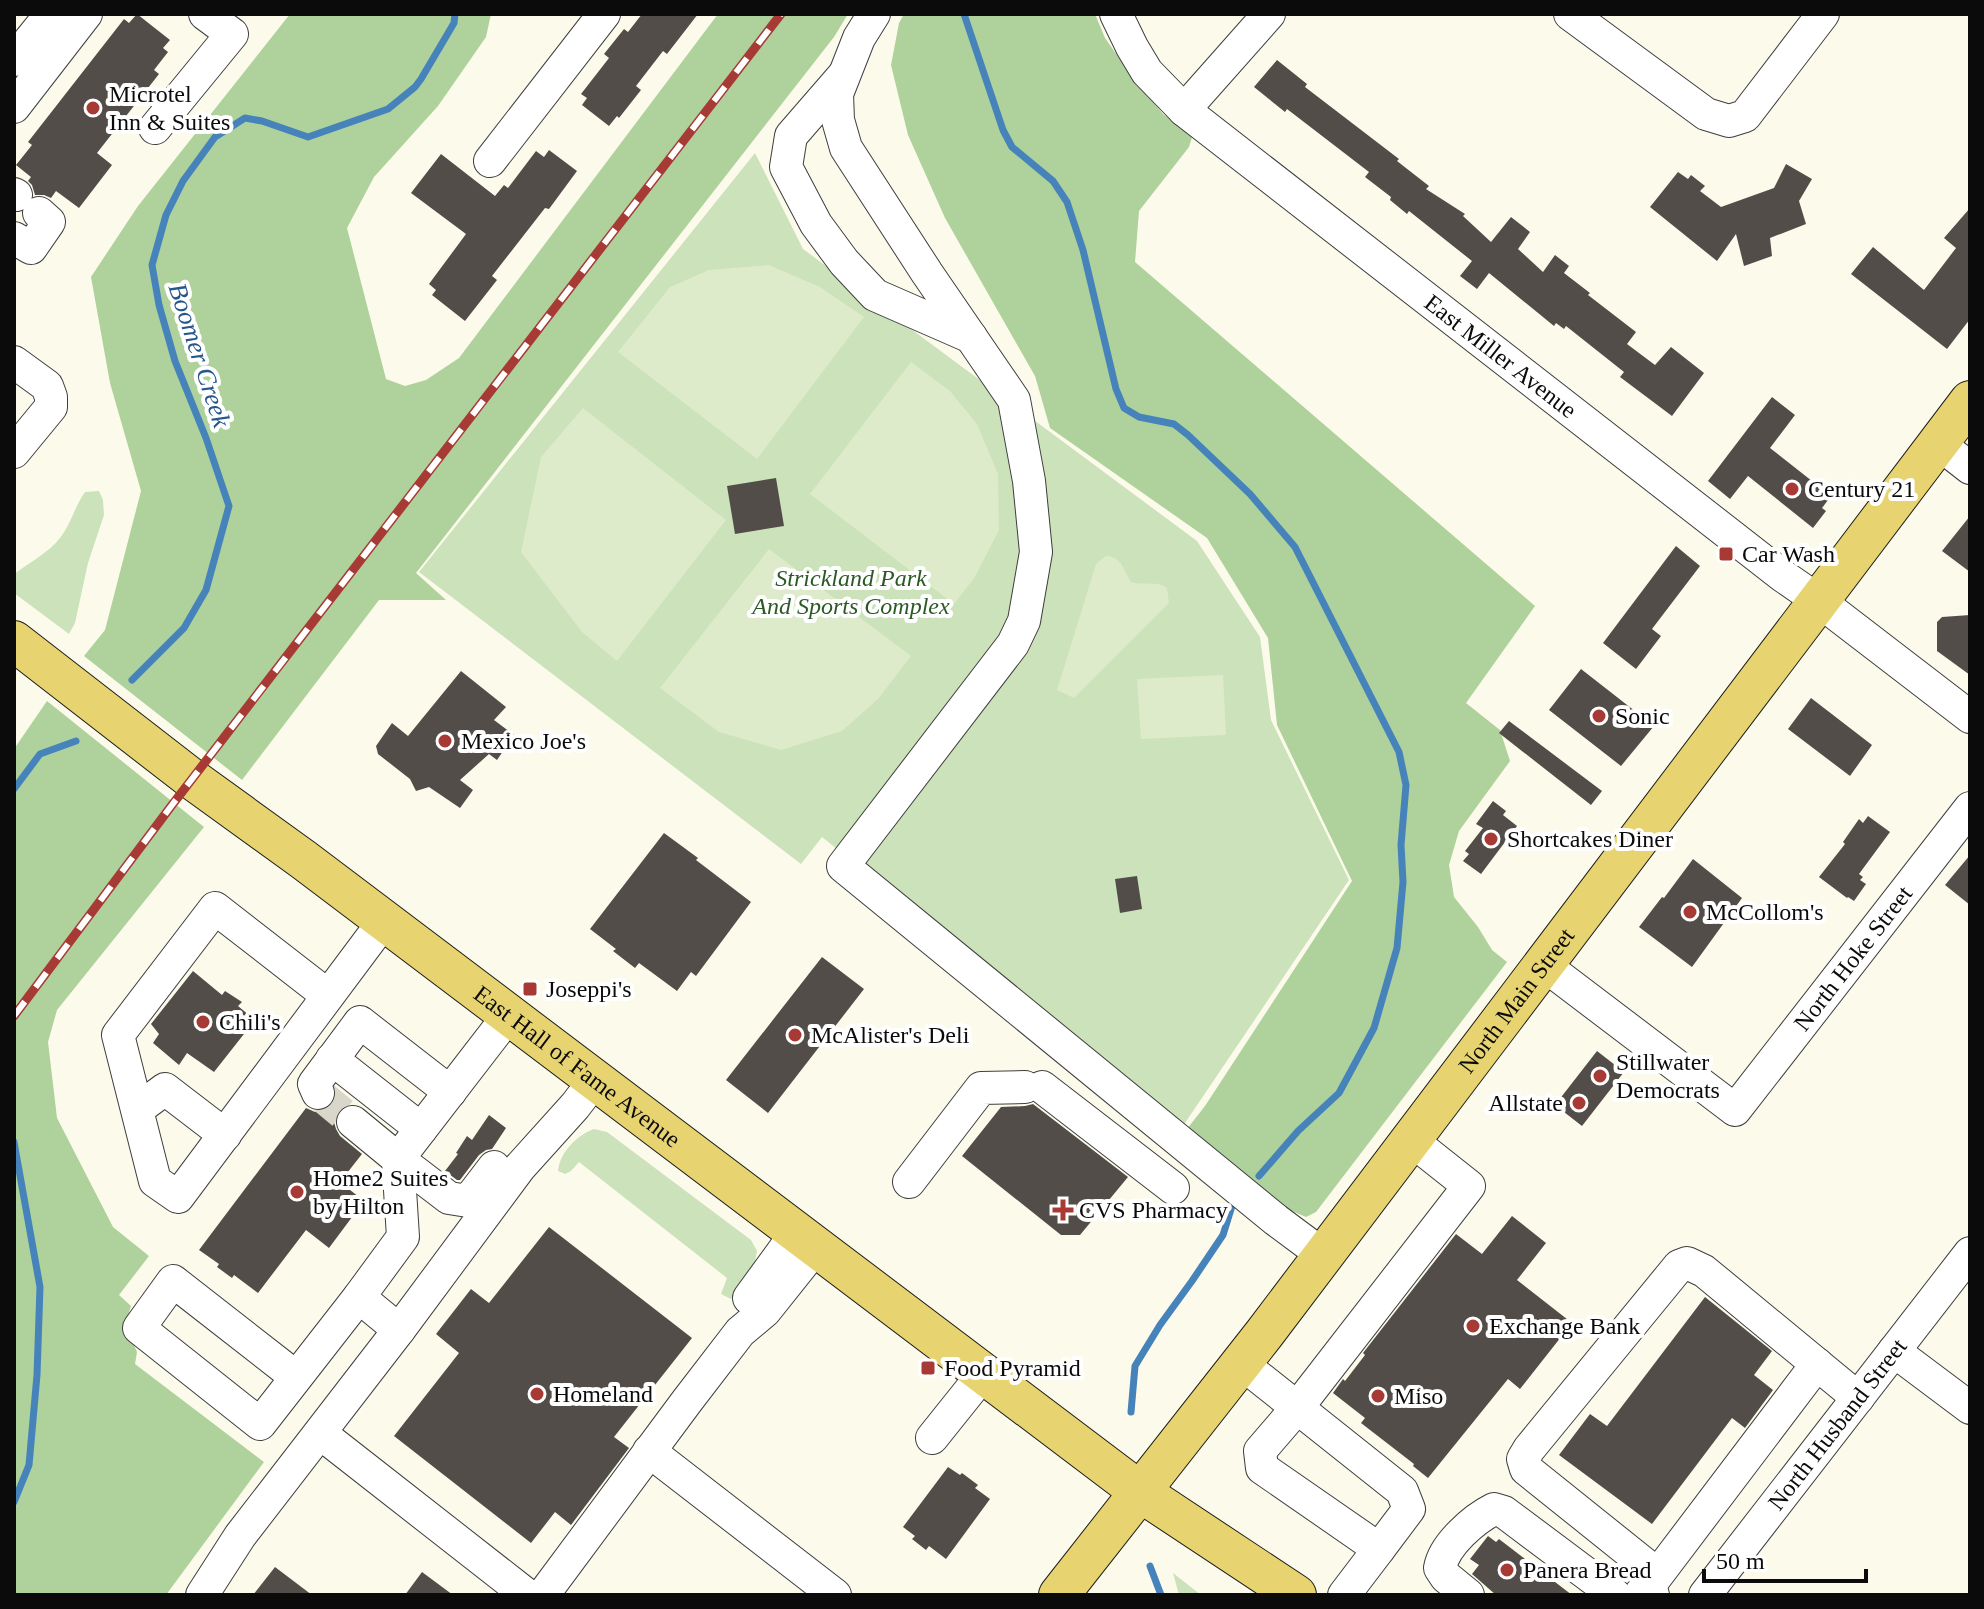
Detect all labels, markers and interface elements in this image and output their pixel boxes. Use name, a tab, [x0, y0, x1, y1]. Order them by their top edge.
place label: Microtel Inn & Suites	[109, 81, 230, 135]
marker: Microtel Inn & Suites	[84, 99, 102, 117]
water label: Boomer Creek	[163, 279, 237, 431]
street label: East Miller Avenue	[1420, 289, 1582, 423]
place label: Century 21	[1808, 476, 1915, 502]
marker: Century 21	[1783, 480, 1801, 498]
place label: Car Wash	[1742, 541, 1835, 567]
marker: Car Wash	[1717, 545, 1735, 563]
park label: Strickland Park And Sports Complex	[750, 565, 950, 619]
place label: Sonic	[1615, 703, 1670, 729]
marker: Sonic	[1590, 707, 1608, 725]
place label: Mexico Joe's	[461, 728, 586, 754]
marker: Mexico Joe's	[436, 732, 454, 750]
place label: Shortcakes Diner	[1507, 826, 1673, 852]
marker: Shortcakes Diner	[1482, 830, 1500, 848]
street label: North Hoke Street	[1789, 881, 1918, 1036]
place label: McCollom's	[1706, 899, 1824, 925]
marker: McCollom's	[1681, 903, 1699, 921]
street label: North Main Street	[1453, 923, 1580, 1078]
place label: Joseppi's	[546, 976, 632, 1002]
street label: East Hall of Fame Avenue	[469, 980, 685, 1153]
marker: Joseppi's	[521, 980, 539, 998]
place label: Chili's	[219, 1009, 281, 1035]
marker: Chili's	[194, 1013, 212, 1031]
place label: McAlister's Deli	[811, 1022, 970, 1048]
marker: McAlister's Deli	[786, 1026, 804, 1044]
place label: Stillwater Democrats	[1616, 1049, 1720, 1103]
marker: Stillwater Democrats	[1591, 1067, 1609, 1085]
place label: Allstate	[1488, 1090, 1563, 1116]
marker: Allstate	[1570, 1094, 1588, 1112]
place label: Home2 Suites by Hilton	[313, 1165, 448, 1219]
marker: Home2 Suites by Hilton	[288, 1183, 306, 1201]
place label: CVS Pharmacy	[1079, 1197, 1228, 1223]
marker: CVS Pharmacy	[1054, 1201, 1072, 1219]
place label: Exchange Bank	[1489, 1313, 1640, 1339]
marker: Exchange Bank	[1464, 1317, 1482, 1335]
street label: North Husband Street	[1763, 1333, 1912, 1515]
place label: Food Pyramid	[944, 1355, 1081, 1381]
marker: Food Pyramid	[919, 1359, 937, 1377]
place label: Homeland	[553, 1381, 653, 1407]
place label: Miso	[1394, 1383, 1443, 1409]
marker: Homeland	[528, 1385, 546, 1403]
marker: Miso	[1369, 1387, 1387, 1405]
scale bar	[1704, 1533, 1866, 1583]
text: 50 m	[1716, 1548, 1765, 1574]
place label: Panera Bread	[1523, 1557, 1652, 1583]
marker: Panera Bread	[1498, 1561, 1516, 1579]

